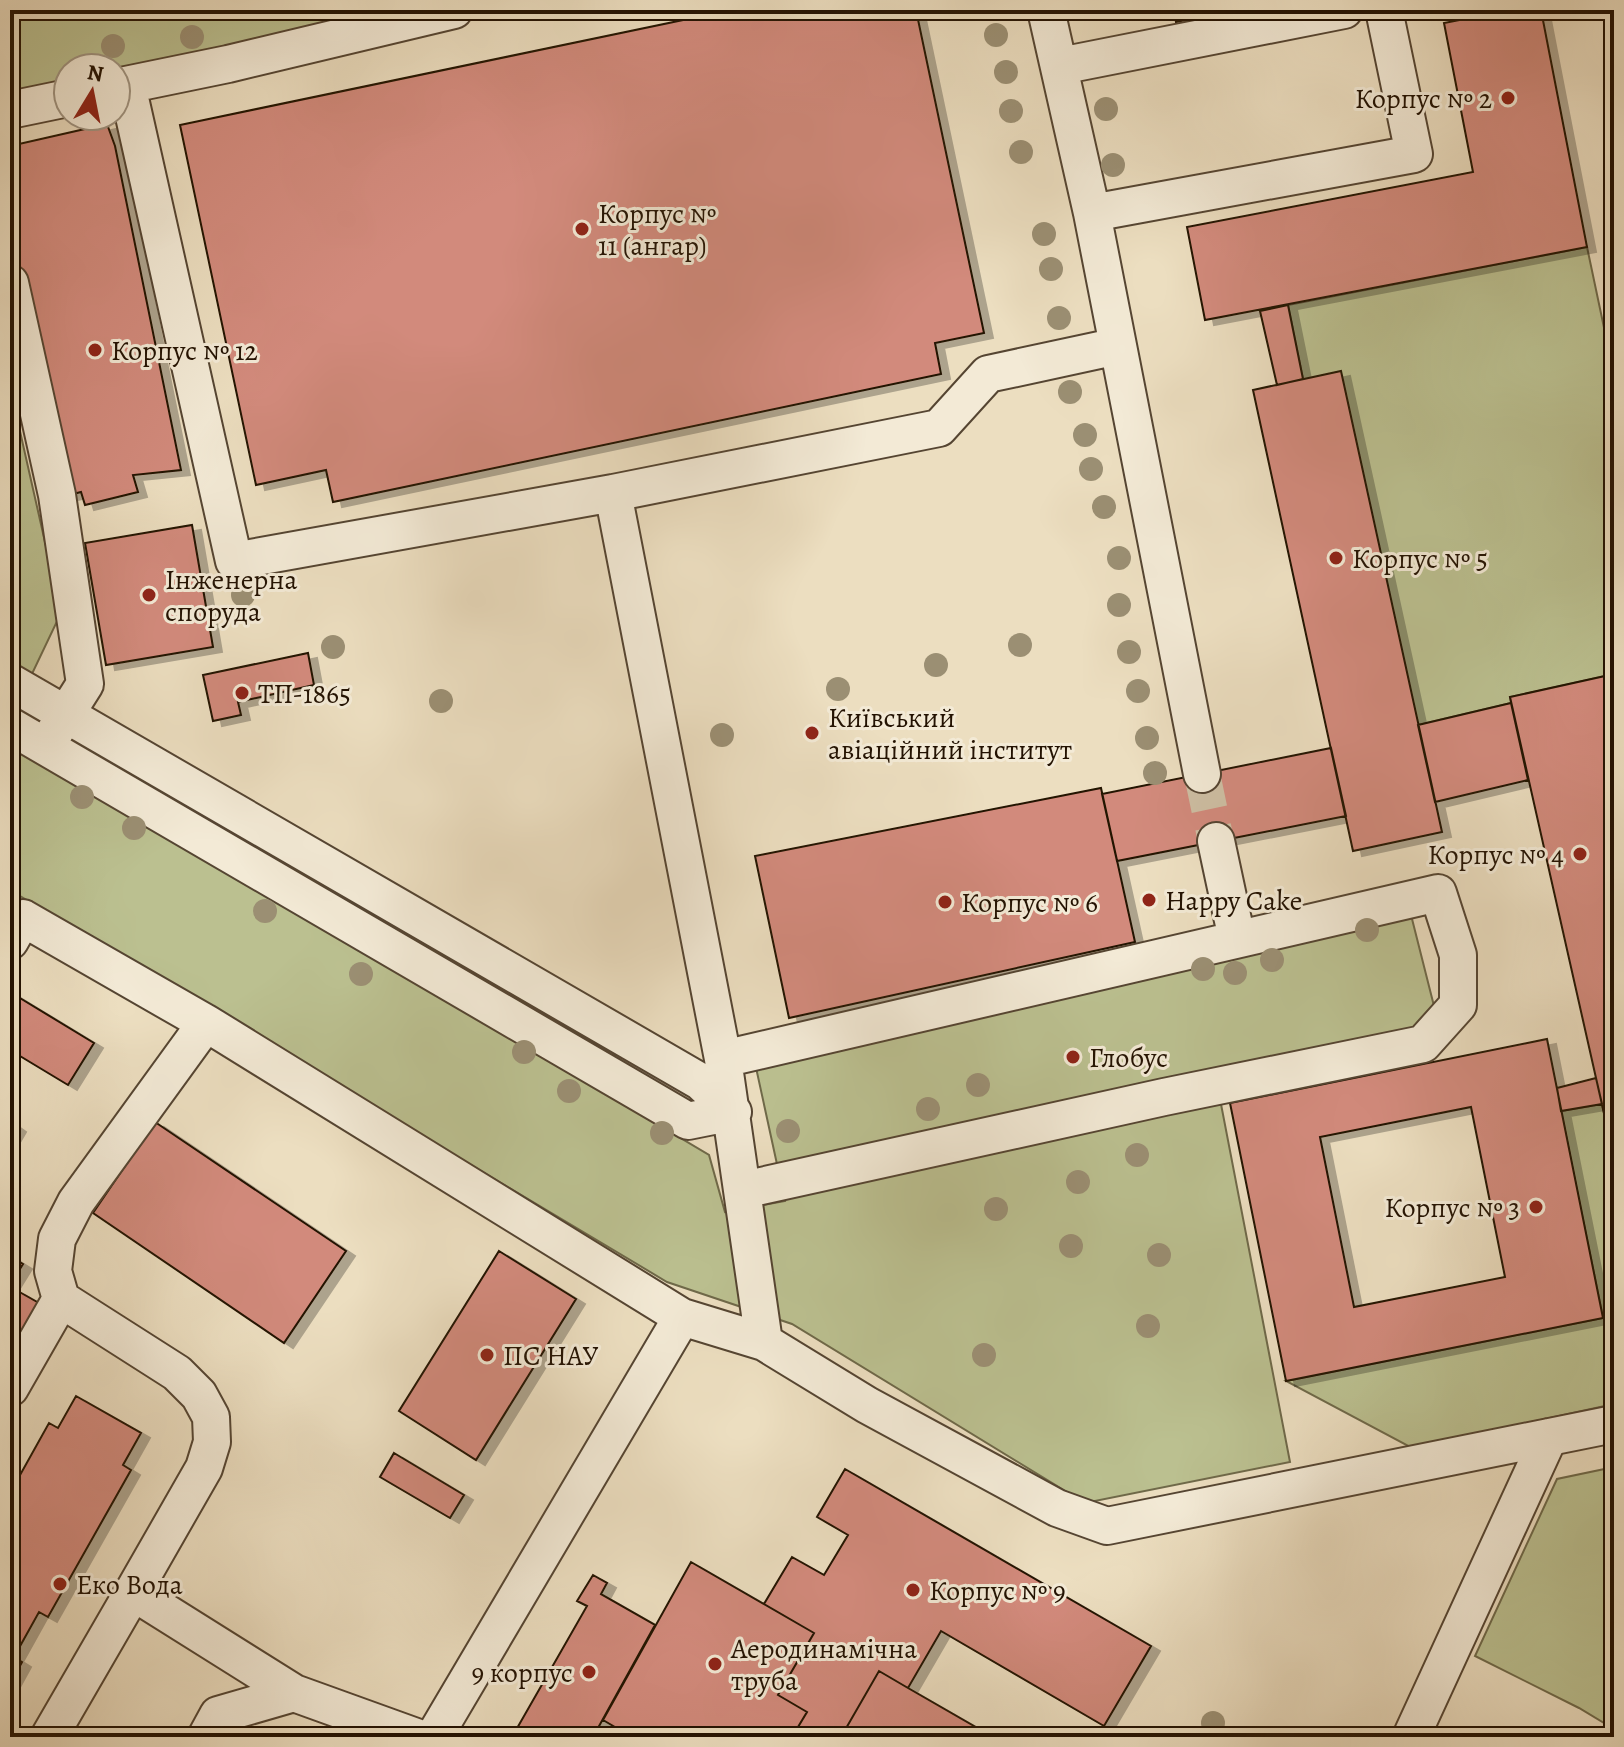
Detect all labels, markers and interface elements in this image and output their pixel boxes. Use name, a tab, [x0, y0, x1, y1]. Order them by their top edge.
north arrow	[52, 52, 132, 132]
text: N	[85, 57, 106, 89]
place label: Корпус № 2	[1355, 80, 1492, 118]
marker: Корпус № 2	[1499, 89, 1517, 107]
place label: Корпус № 11 (ангар)	[598, 195, 716, 265]
marker: Корпус № 11 (ангар)	[573, 220, 591, 238]
place label: Корпус № 12	[111, 332, 258, 370]
marker: Корпус № 12	[86, 341, 104, 359]
place label: Корпус № 5	[1352, 540, 1488, 578]
marker: Корпус № 5	[1327, 549, 1345, 567]
place label: Інженерна споруда	[165, 561, 297, 631]
marker: Інженерна споруда	[140, 586, 158, 604]
place label: ТП-1865	[258, 675, 351, 713]
marker: ТП-1865	[233, 684, 251, 702]
place label: Київський авіаційний інститут	[828, 699, 1072, 769]
marker: Київський авіаційний інститут	[803, 724, 821, 742]
place label: Корпус № 4	[1427, 836, 1564, 874]
marker: Корпус № 4	[1571, 845, 1589, 863]
place label: Happy Cake	[1165, 882, 1302, 920]
place label: Корпус № 6	[961, 884, 1098, 922]
marker: Happy Cake	[1140, 891, 1158, 909]
marker: Корпус № 6	[936, 893, 954, 911]
place label: Глобус	[1089, 1039, 1168, 1077]
marker: Глобус	[1064, 1048, 1082, 1066]
place label: Корпус № 3	[1384, 1189, 1520, 1227]
marker: Корпус № 3	[1527, 1198, 1545, 1216]
place label: ПС НАУ	[503, 1337, 598, 1375]
marker: ПС НАУ	[478, 1346, 496, 1364]
place label: Еко Вода	[76, 1566, 183, 1604]
place label: Корпус № 9	[929, 1572, 1066, 1610]
marker: Еко Вода	[51, 1575, 69, 1593]
marker: Корпус № 9	[904, 1581, 922, 1599]
place label: Аеродинамічна труба	[730, 1630, 917, 1700]
place label: 9 корпус	[472, 1654, 573, 1692]
marker: Аеродинамічна труба	[706, 1655, 724, 1673]
marker: 9 корпус	[580, 1663, 598, 1681]

